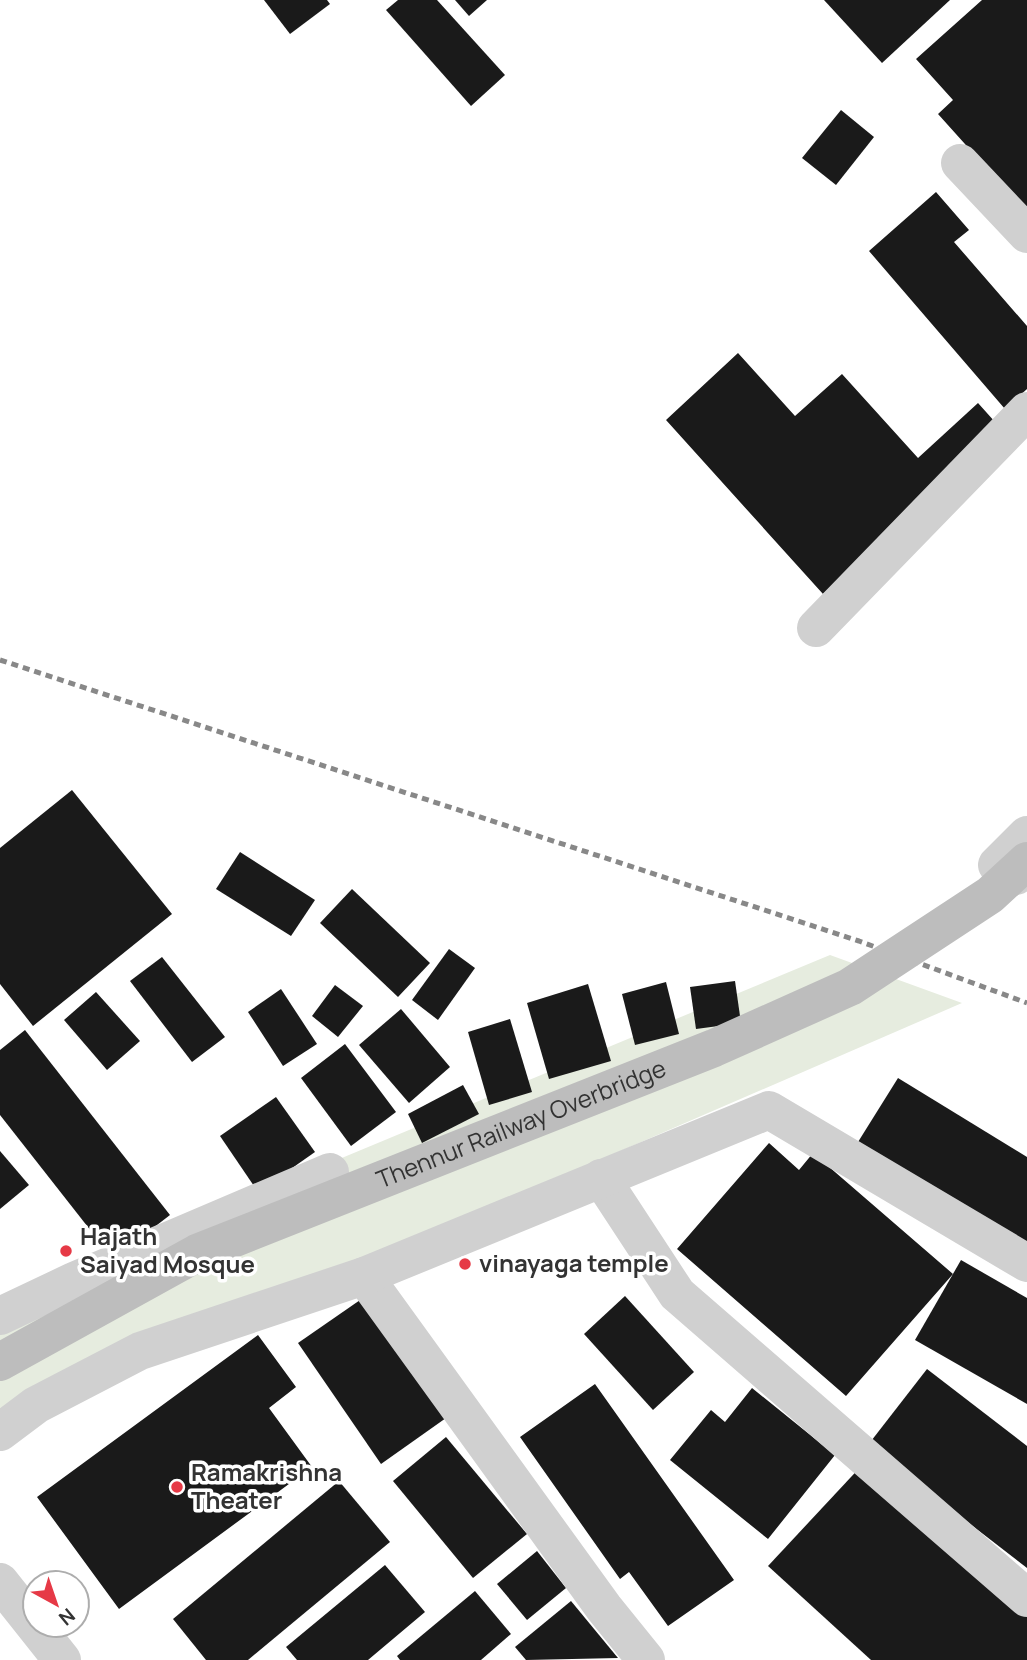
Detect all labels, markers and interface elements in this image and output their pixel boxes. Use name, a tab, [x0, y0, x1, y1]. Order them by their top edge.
street label: Thennur Railway Overbridge	[371, 1051, 670, 1195]
place label: Hajath Saiyad Mosque	[80, 1219, 255, 1280]
marker: Hajath Saiyad Mosque	[58, 1243, 74, 1259]
place label: vinayaga temple	[479, 1246, 669, 1279]
marker: vinayaga temple	[457, 1256, 473, 1272]
place label: Ramakrishna Theater	[191, 1455, 342, 1516]
marker: Ramakrishna Theater	[169, 1479, 185, 1495]
north arrow	[21, 1569, 91, 1639]
text: N	[53, 1603, 81, 1631]

